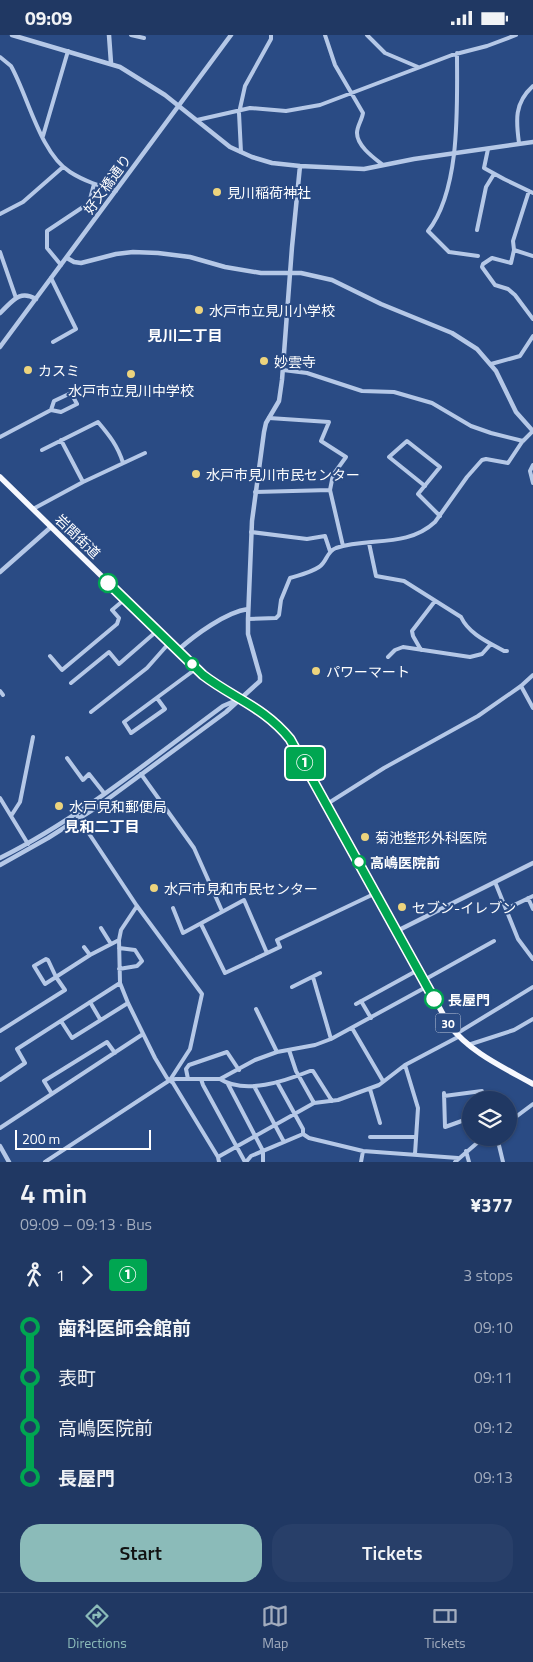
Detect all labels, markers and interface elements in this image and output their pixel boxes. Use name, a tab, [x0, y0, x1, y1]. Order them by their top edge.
text: 09:09	[25, 3, 72, 32]
street label: 好文橋通り	[78, 150, 136, 218]
place label: 見川稲荷神社	[227, 182, 311, 203]
marker: 見川稲荷神社	[211, 186, 223, 198]
place label: 水戸市立見川小学校	[209, 300, 335, 321]
marker: 水戸市立見川小学校	[193, 304, 205, 316]
district label: 見川二丁目	[147, 324, 223, 347]
place label: 妙雲寺	[274, 351, 316, 372]
marker: 妙雲寺	[258, 355, 270, 367]
place label: カスミ	[38, 360, 80, 381]
marker: カスミ	[22, 364, 34, 376]
marker: 水戸市立見川中学校	[125, 368, 137, 380]
place label: 水戸市立見川中学校	[68, 380, 194, 401]
place label: 水戸市見川市民センター	[206, 464, 360, 485]
marker: 水戸市見川市民センター	[190, 468, 202, 480]
street label: 岩間街道	[51, 509, 105, 563]
unlabelled marker	[98, 573, 118, 593]
unlabelled marker	[185, 657, 199, 671]
place label: パワーマート	[326, 661, 410, 682]
marker: パワーマート	[310, 665, 322, 677]
line badge: ①	[289, 747, 321, 779]
text: ①	[296, 749, 314, 776]
place label: 水戸見和郵便局	[69, 796, 167, 817]
marker: 水戸見和郵便局	[53, 800, 65, 812]
district label: 見和二丁目	[64, 815, 140, 838]
place label: 菊池整形外科医院	[375, 827, 487, 848]
marker: 菊池整形外科医院	[359, 831, 371, 843]
place label: 高嶋医院前	[370, 852, 440, 873]
marker: 高嶋医院前	[352, 855, 366, 869]
place label: 水戸市見和市民センター	[164, 878, 318, 899]
marker: 水戸市見和市民センター	[148, 882, 160, 894]
place label: セブン-イレブン	[412, 897, 516, 918]
marker: セブン-イレブン	[396, 901, 408, 913]
marker: 長屋門	[424, 989, 444, 1009]
place label: 長屋門	[448, 989, 490, 1010]
road number: 30	[436, 1013, 460, 1033]
map controls	[462, 1091, 517, 1146]
button: layers	[462, 1091, 517, 1146]
scale bar	[15, 1127, 151, 1150]
text: 200 m	[22, 1128, 60, 1149]
text: 4 min	[20, 1171, 87, 1214]
text: ¥377	[470, 1190, 513, 1219]
text: 09:09 – 09:13 · Bus	[20, 1212, 152, 1236]
icon: walk	[20, 1261, 48, 1289]
icon: forward	[73, 1261, 101, 1289]
text: ①	[119, 1261, 137, 1288]
text: 1	[56, 1263, 65, 1287]
text: 3 stops	[463, 1263, 513, 1287]
text: 歯科医師会館前	[58, 1313, 191, 1342]
text: 09:10	[474, 1315, 513, 1339]
text: 表町	[58, 1363, 96, 1392]
text: 09:11	[474, 1365, 513, 1389]
text: 高嶋医院前	[58, 1413, 153, 1442]
text: 09:12	[474, 1415, 513, 1439]
text: 長屋門	[58, 1463, 115, 1492]
text: 09:13	[474, 1465, 513, 1489]
button: Start	[20, 1524, 262, 1582]
button: Tickets	[272, 1524, 513, 1582]
tab: Directions	[67, 1602, 127, 1653]
tab: Map	[261, 1602, 289, 1653]
tab: Tickets	[424, 1602, 466, 1653]

